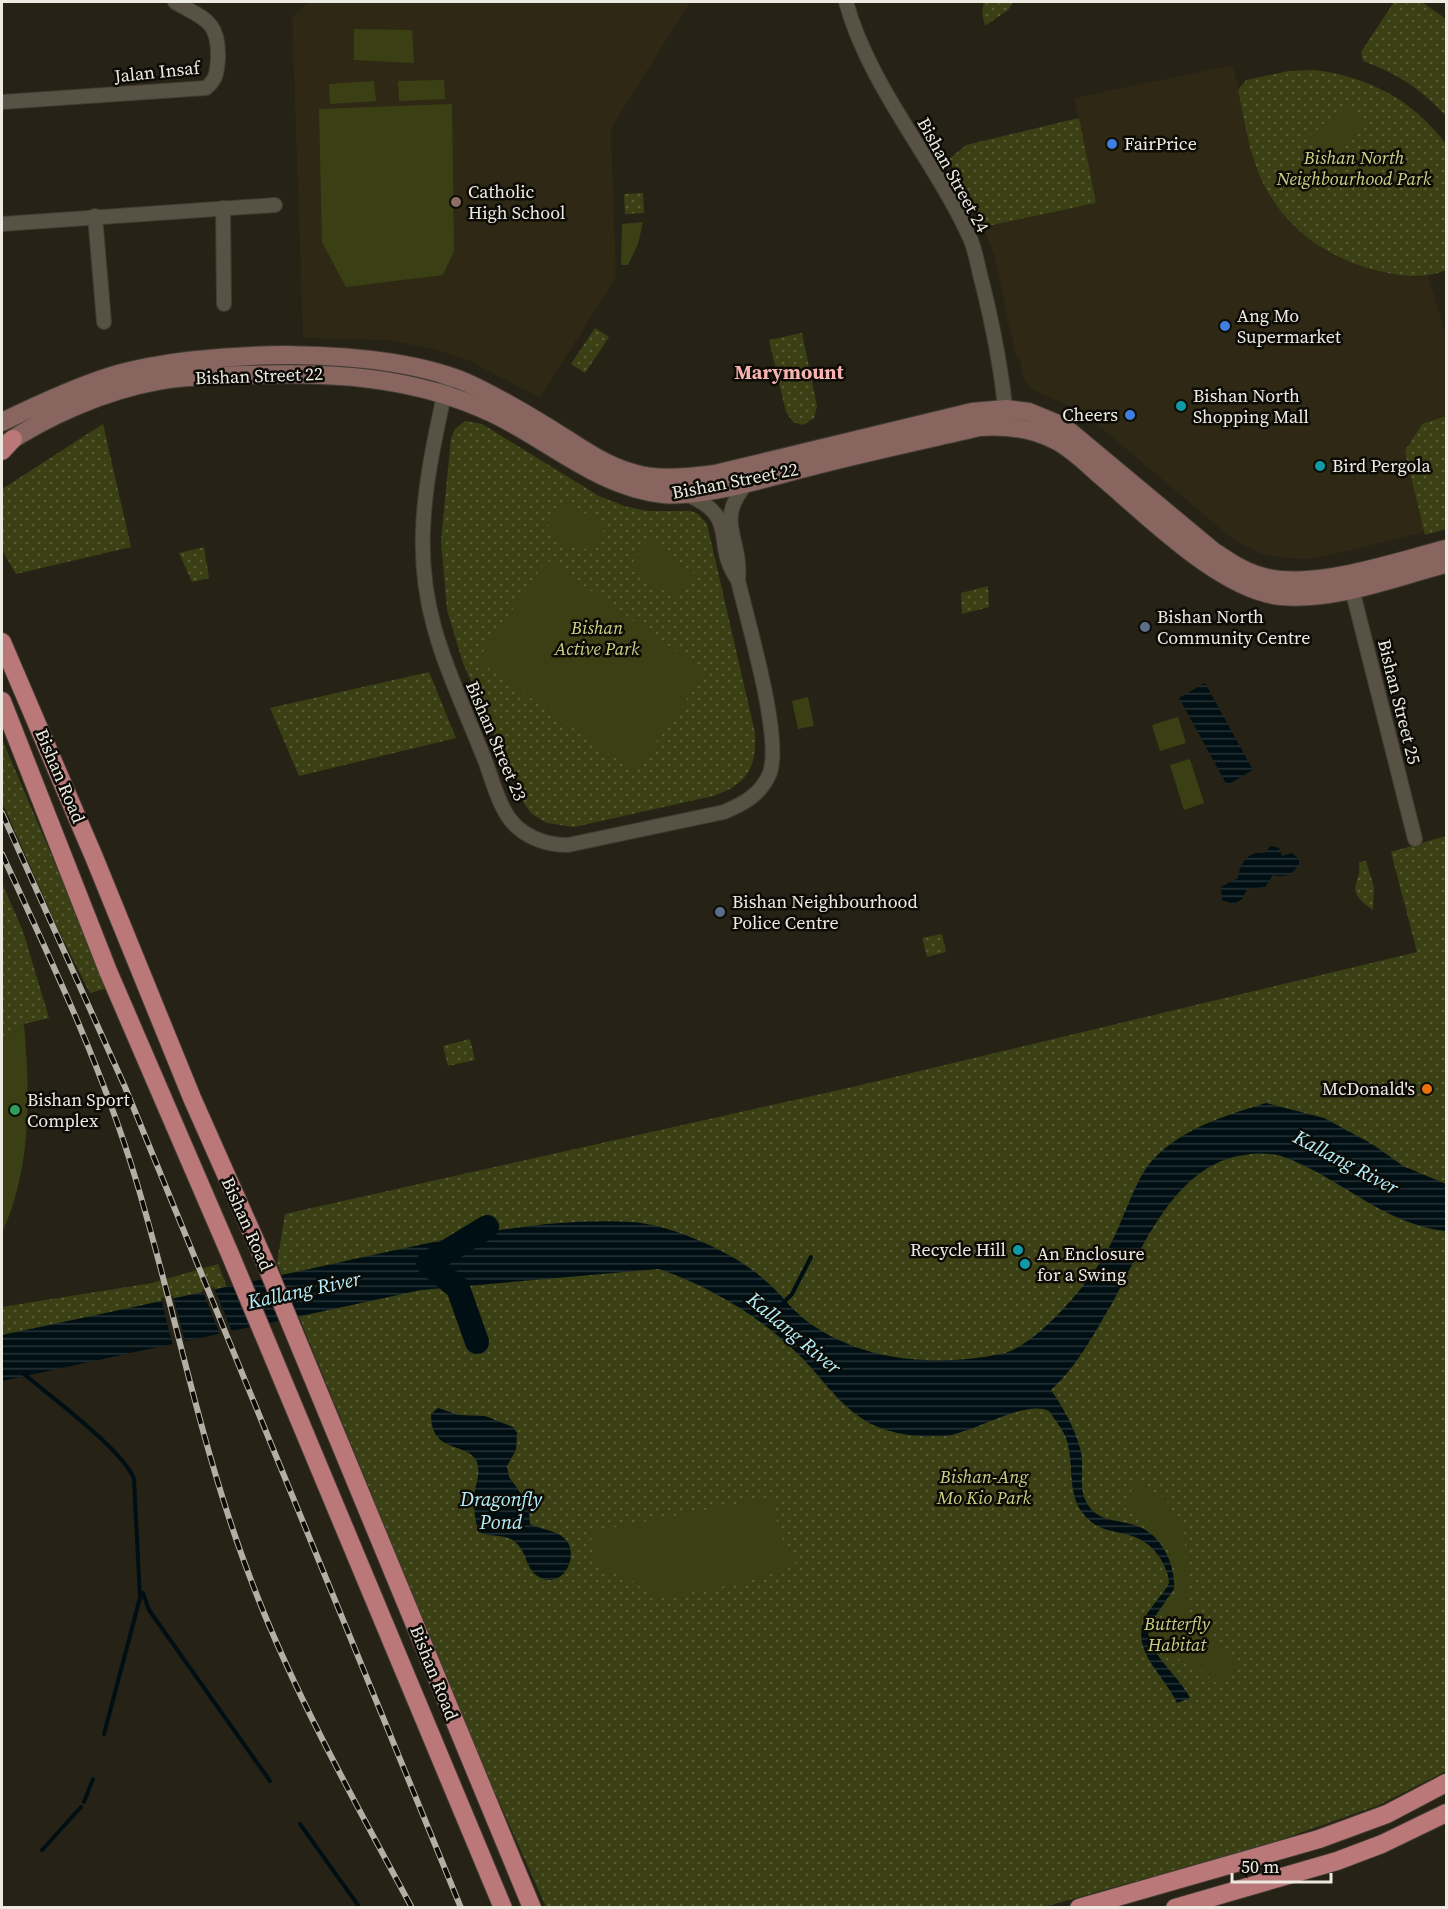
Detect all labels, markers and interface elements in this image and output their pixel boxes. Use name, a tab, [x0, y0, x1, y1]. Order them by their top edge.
street label: Jalan Insaf	[112, 54, 202, 89]
street label: Bishan Street 24	[911, 113, 995, 237]
place label: FairPrice	[1124, 131, 1197, 156]
marker: FairPrice	[1105, 137, 1119, 151]
park label: Bishan North Neighbourhood Park	[1276, 145, 1432, 191]
place label: Catholic High School	[468, 179, 565, 225]
marker: Catholic High School	[449, 195, 463, 209]
place label: Ang Mo Supermarket	[1237, 303, 1341, 349]
marker: Ang Mo Supermarket	[1218, 319, 1232, 333]
district label: Marymount	[734, 358, 845, 386]
street label: Bishan Street 22	[195, 361, 323, 390]
place label: Bishan North Shopping Mall	[1193, 383, 1309, 429]
marker: Bishan North Shopping Mall	[1174, 399, 1188, 413]
place label: Cheers	[1062, 402, 1118, 427]
marker: Cheers	[1123, 408, 1137, 422]
place label: Bird Pergola	[1332, 453, 1431, 478]
street label: Bishan Street 22	[670, 456, 800, 505]
marker: Bird Pergola	[1313, 459, 1327, 473]
place label: Bishan North Community Centre	[1157, 604, 1310, 650]
park label: Bishan Active Park	[554, 615, 640, 661]
marker: Bishan North Community Centre	[1138, 620, 1152, 634]
street label: Bishan Street 25	[1372, 637, 1427, 767]
street label: Bishan Street 23	[460, 677, 533, 805]
street label: Bishan Road	[29, 725, 92, 827]
place label: Bishan Neighbourhood Police Centre	[732, 889, 918, 935]
marker: Bishan Neighbourhood Police Centre	[713, 905, 727, 919]
place label: McDonald's	[1322, 1076, 1415, 1101]
marker: McDonald's	[1420, 1082, 1434, 1096]
place label: Bishan Sport Complex	[27, 1087, 130, 1133]
marker: Bishan Sport Complex	[8, 1103, 22, 1117]
water label: Kallang River	[1288, 1122, 1404, 1202]
street label: Bishan Road	[216, 1173, 279, 1275]
place label: Recycle Hill	[910, 1237, 1006, 1262]
place label: An Enclosure for a Swing	[1037, 1241, 1145, 1287]
marker: Recycle Hill	[1011, 1243, 1025, 1257]
marker: An Enclosure for a Swing	[1018, 1257, 1032, 1271]
water label: Kallang River	[244, 1264, 364, 1316]
water label: Kallang River	[740, 1285, 848, 1381]
park label: Bishan-Ang Mo Kio Park	[936, 1464, 1031, 1510]
water label: Dragonfly Pond	[459, 1485, 543, 1536]
park label: Butterfly Habitat	[1143, 1611, 1210, 1657]
street label: Bishan Road	[404, 1622, 465, 1724]
scale bar	[1232, 1846, 1331, 1884]
text: 50 m	[1241, 1854, 1279, 1879]

